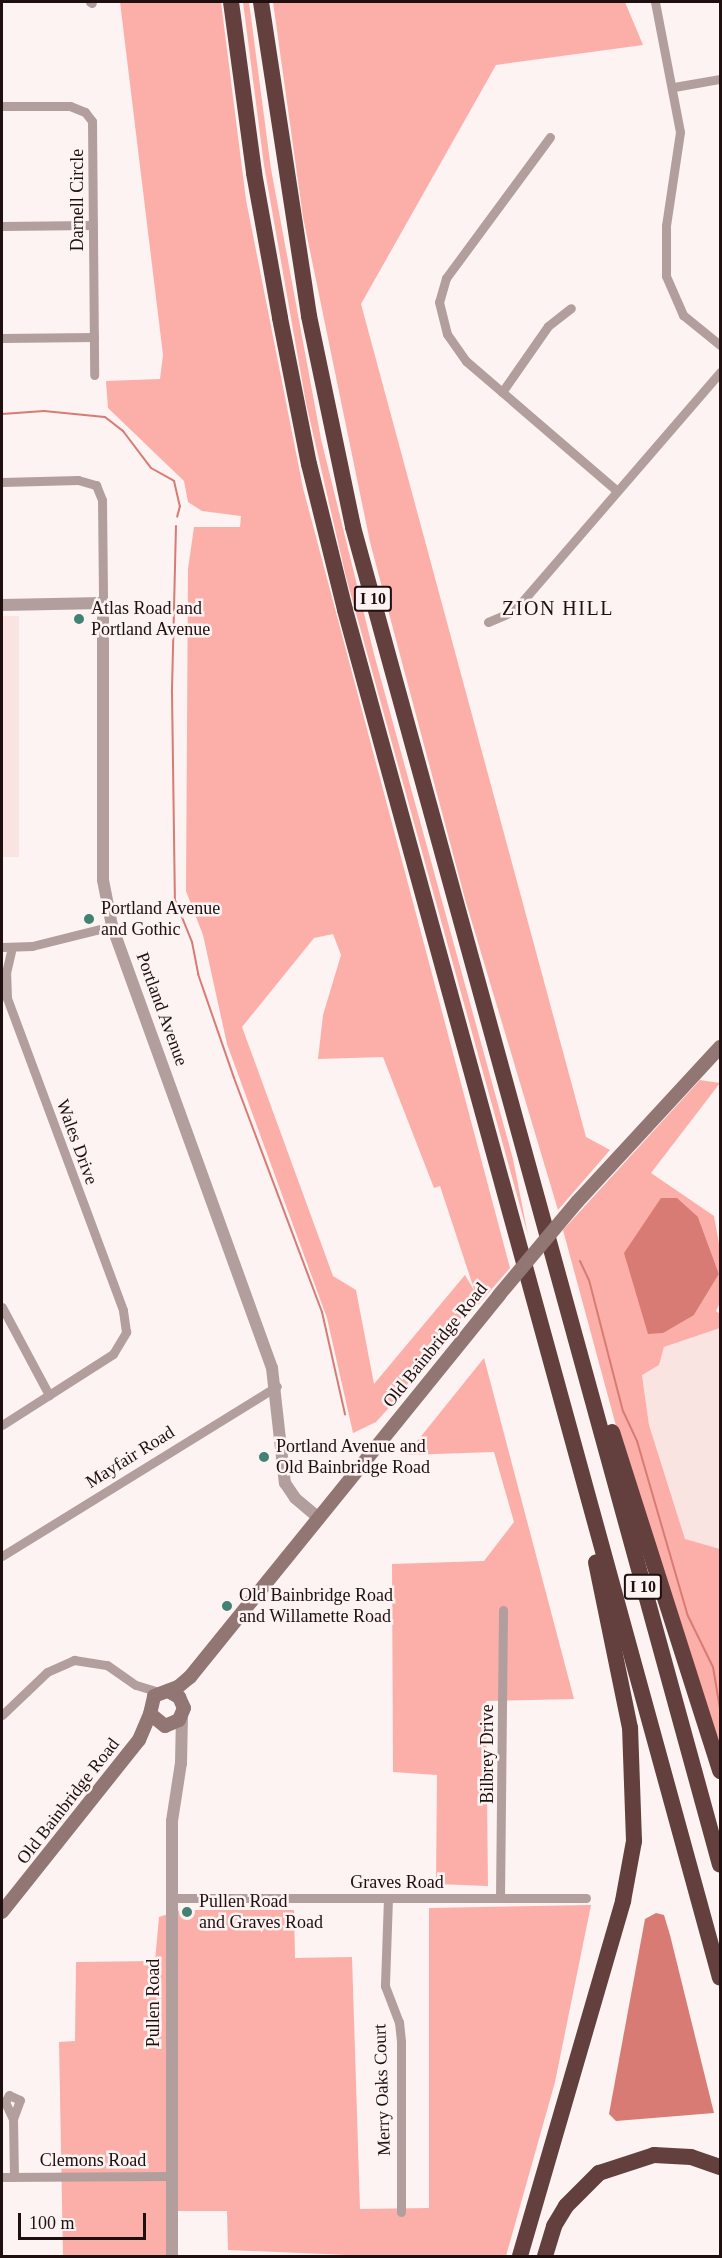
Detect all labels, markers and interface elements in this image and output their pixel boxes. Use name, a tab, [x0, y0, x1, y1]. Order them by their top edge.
street label: Darnell Circle	[66, 149, 88, 251]
road number: I 10	[354, 586, 392, 612]
district label: ZION HILL	[502, 596, 614, 620]
place label: Atlas Road and Portland Avenue	[91, 598, 211, 640]
marker: Atlas Road and Portland Avenue	[72, 612, 86, 626]
place label: Portland Avenue and Gothic	[101, 898, 221, 940]
marker: Portland Avenue and Gothic	[82, 912, 96, 926]
street label: Portland Avenue	[131, 949, 193, 1069]
street label: Wales Drive	[52, 1096, 102, 1188]
street label: Old Bainbridge Road	[378, 1278, 492, 1412]
street label: Mayfair Road	[82, 1421, 178, 1493]
place label: Portland Avenue and Old Bainbridge Road	[276, 1436, 430, 1478]
marker: Portland Avenue and Old Bainbridge Road	[257, 1450, 271, 1464]
road number: I 10	[624, 1574, 662, 1600]
place label: Old Bainbridge Road and Willamette Road	[239, 1585, 393, 1628]
marker: Old Bainbridge Road and Willamette Road	[220, 1599, 234, 1613]
street label: Bilbrey Drive	[476, 1704, 498, 1804]
street label: Old Bainbridge Road	[12, 1734, 124, 1868]
street label: Graves Road	[350, 1871, 444, 1893]
place label: Pullen Road and Graves Road	[199, 1891, 323, 1934]
marker: Pullen Road and Graves Road	[180, 1905, 194, 1919]
street label: Pullen Road	[142, 1959, 164, 2047]
street label: Merry Oaks Court	[369, 2024, 395, 2156]
street label: Clemons Road	[40, 2149, 146, 2171]
scale bar	[21, 2201, 148, 2239]
text: 100 m	[29, 2213, 75, 2233]

